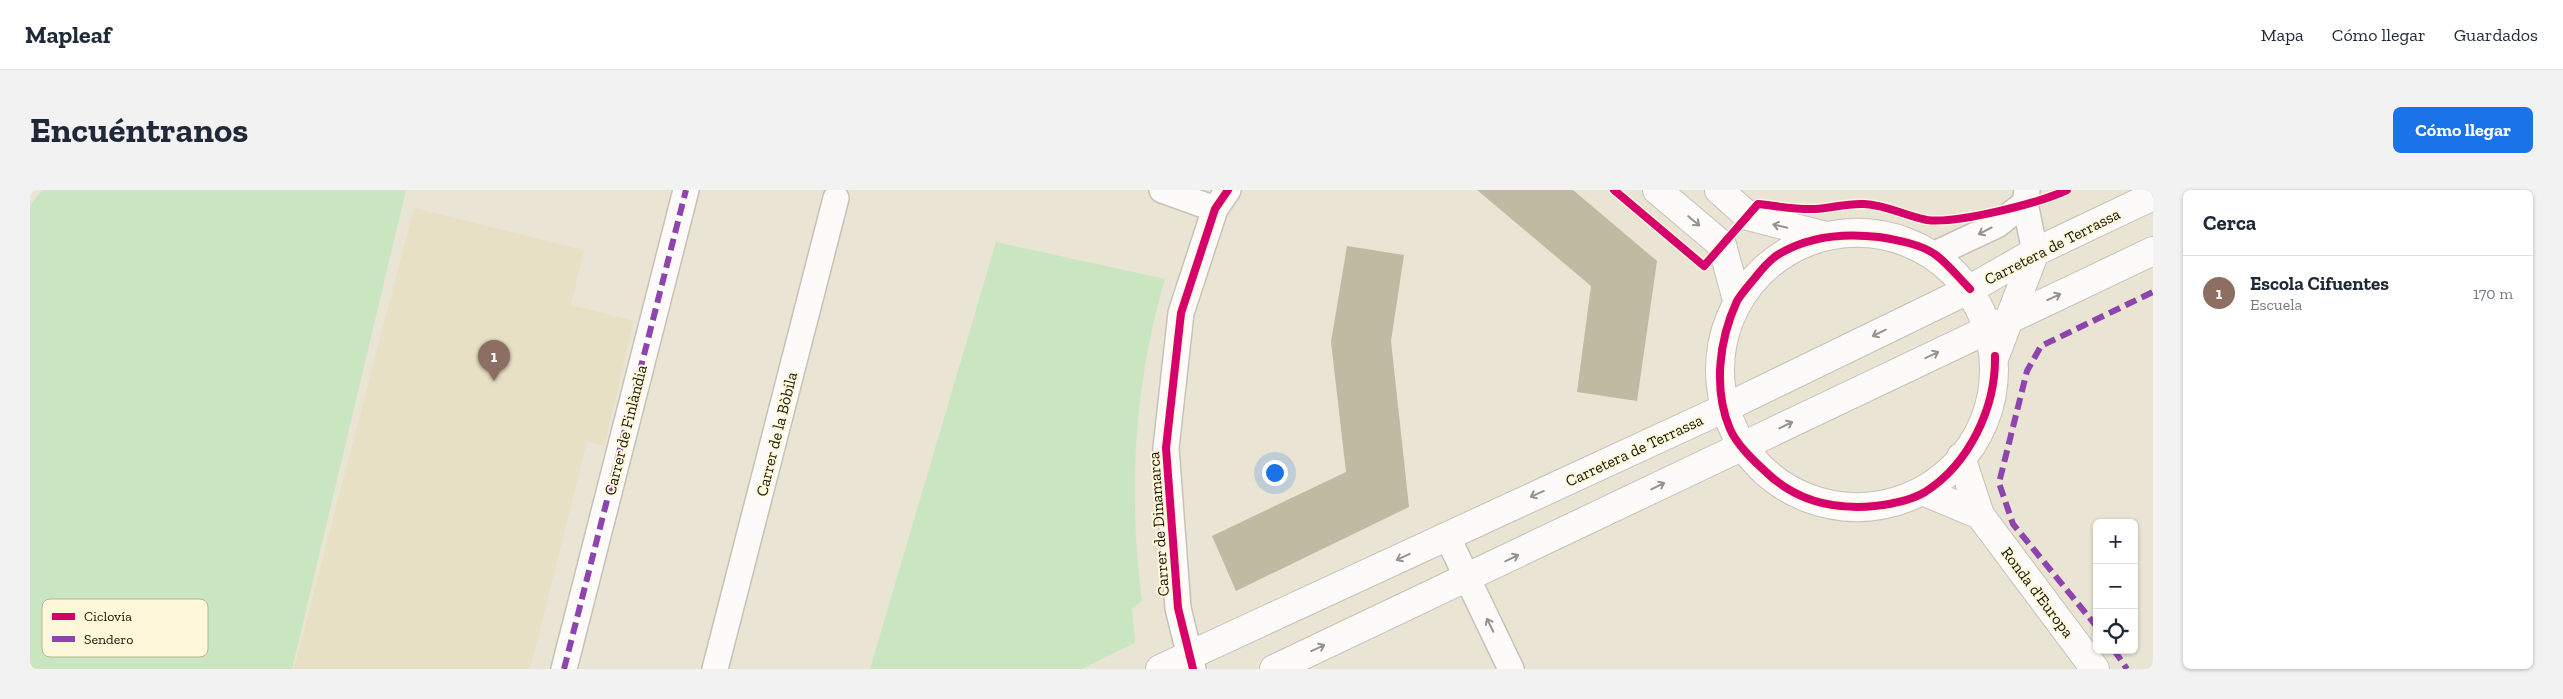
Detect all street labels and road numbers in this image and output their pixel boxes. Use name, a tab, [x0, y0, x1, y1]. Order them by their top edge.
street label: Carretera de Terrassa	[1981, 204, 2123, 289]
street label: Carrer de Finlàndia	[600, 363, 651, 497]
street label: Carrer de la Bòbila	[752, 370, 801, 498]
street label: Carretera de Terrassa	[1562, 410, 1706, 491]
street label: Carrer de Dinamarca	[1144, 451, 1173, 597]
street label: Ronda d'Europa	[1997, 543, 2078, 642]

